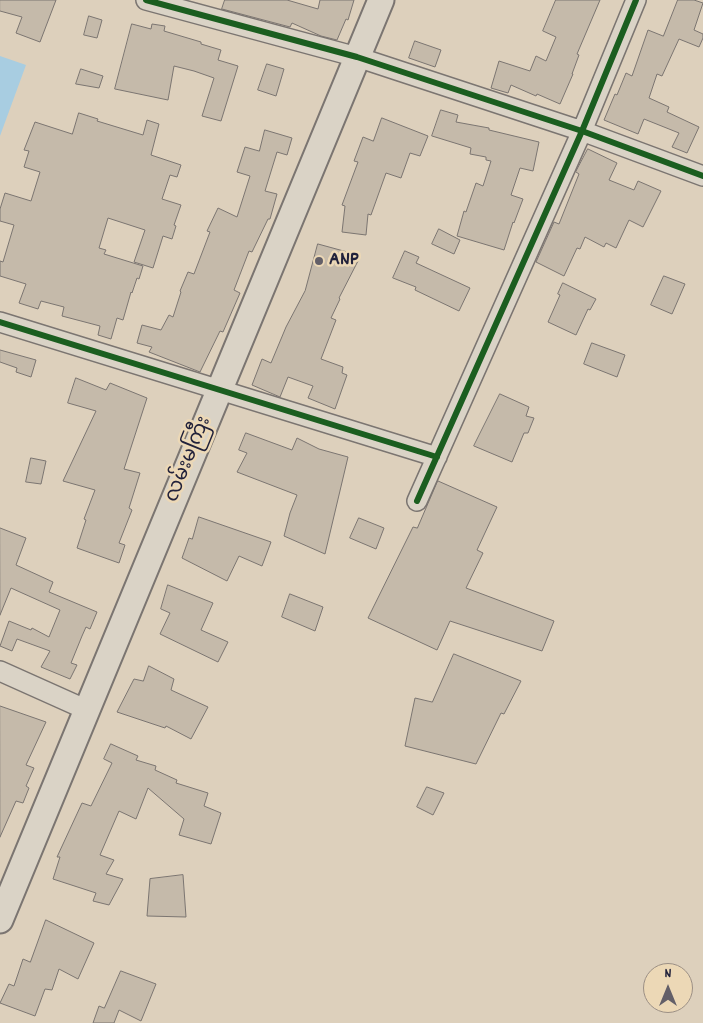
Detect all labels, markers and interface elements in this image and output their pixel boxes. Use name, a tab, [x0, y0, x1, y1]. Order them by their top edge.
place label: ANP	[329, 249, 359, 273]
marker: ANP	[313, 255, 325, 267]
street label: လမ်းမကြီး	[162, 414, 218, 506]
north arrow	[643, 963, 693, 1013]
text: N	[665, 964, 671, 984]

